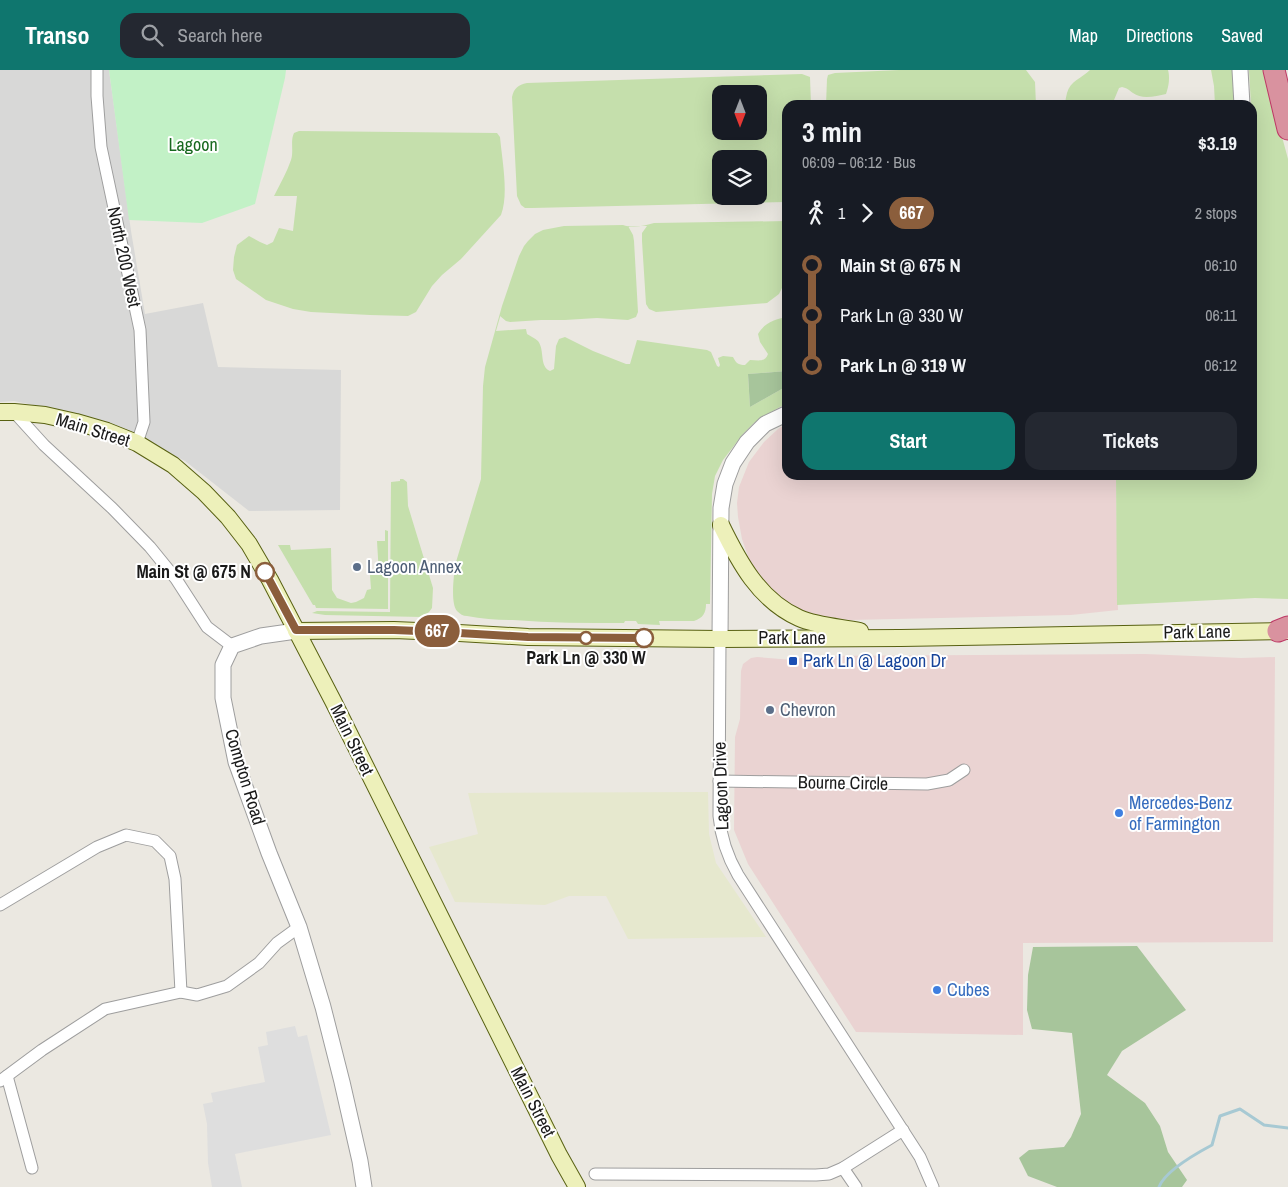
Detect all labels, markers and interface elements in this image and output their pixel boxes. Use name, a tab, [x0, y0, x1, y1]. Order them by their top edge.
search box	[120, 13, 470, 58]
text: Transo	[25, 19, 90, 51]
icon: search	[138, 21, 166, 49]
text: Search here	[178, 22, 262, 48]
text: Map	[1069, 23, 1098, 48]
text: Directions	[1126, 23, 1193, 48]
text: Saved	[1221, 23, 1263, 48]
north arrow	[712, 85, 768, 140]
map controls	[712, 85, 767, 205]
text: 3 min	[802, 113, 862, 151]
text: $3.19	[1198, 130, 1237, 156]
park label: Lagoon	[168, 132, 218, 157]
button: layers	[712, 150, 767, 205]
text: 06:09 – 06:12 · Bus	[802, 151, 916, 173]
icon: walk	[802, 199, 830, 227]
icon: forward	[853, 199, 881, 227]
text: 667	[899, 200, 924, 225]
text: 1	[838, 202, 845, 224]
text: 2 stops	[1195, 202, 1237, 224]
street label: North 200 West	[102, 204, 147, 310]
text: Main St @ 675 N	[840, 252, 961, 278]
text: 06:10	[1204, 254, 1237, 276]
text: Park Ln @ 330 W	[840, 302, 963, 328]
text: 06:11	[1205, 304, 1237, 326]
text: Park Ln @ 319 W	[840, 352, 966, 378]
text: 06:12	[1204, 354, 1237, 376]
street label: Main Street	[53, 406, 133, 453]
button: Start	[802, 412, 1015, 470]
button: Tickets	[1025, 412, 1237, 470]
place label: Lagoon Annex	[367, 554, 462, 579]
place label: Main St @ 675 N	[137, 559, 251, 584]
marker: Lagoon Annex	[351, 561, 363, 573]
marker: Main St @ 675 N	[255, 562, 275, 582]
line badge: 667	[408, 615, 466, 647]
text: 667	[425, 618, 449, 643]
street label: Park Lane	[1163, 618, 1231, 645]
street label: Park Lane	[758, 625, 826, 650]
unlabelled marker	[634, 628, 654, 648]
marker: Park Ln @ 330 W	[579, 631, 593, 645]
place label: Park Ln @ 330 W	[526, 645, 646, 670]
place label: Park Ln @ Lagoon Dr	[803, 648, 946, 673]
marker: Park Ln @ Lagoon Dr	[787, 655, 799, 667]
place label: Chevron	[780, 697, 836, 722]
street label: Main Street	[324, 700, 380, 780]
marker: Chevron	[764, 704, 776, 716]
street label: Compton Road	[219, 726, 272, 828]
street label: Lagoon Drive	[706, 741, 735, 831]
street label: Bourne Circle	[798, 769, 888, 796]
place label: Mercedes-Benz of Farmington	[1129, 790, 1232, 836]
marker: Mercedes-Benz of Farmington	[1113, 807, 1125, 819]
place label: Cubes	[947, 977, 990, 1002]
marker: Cubes	[931, 984, 943, 996]
street label: Main Street	[505, 1062, 562, 1141]

